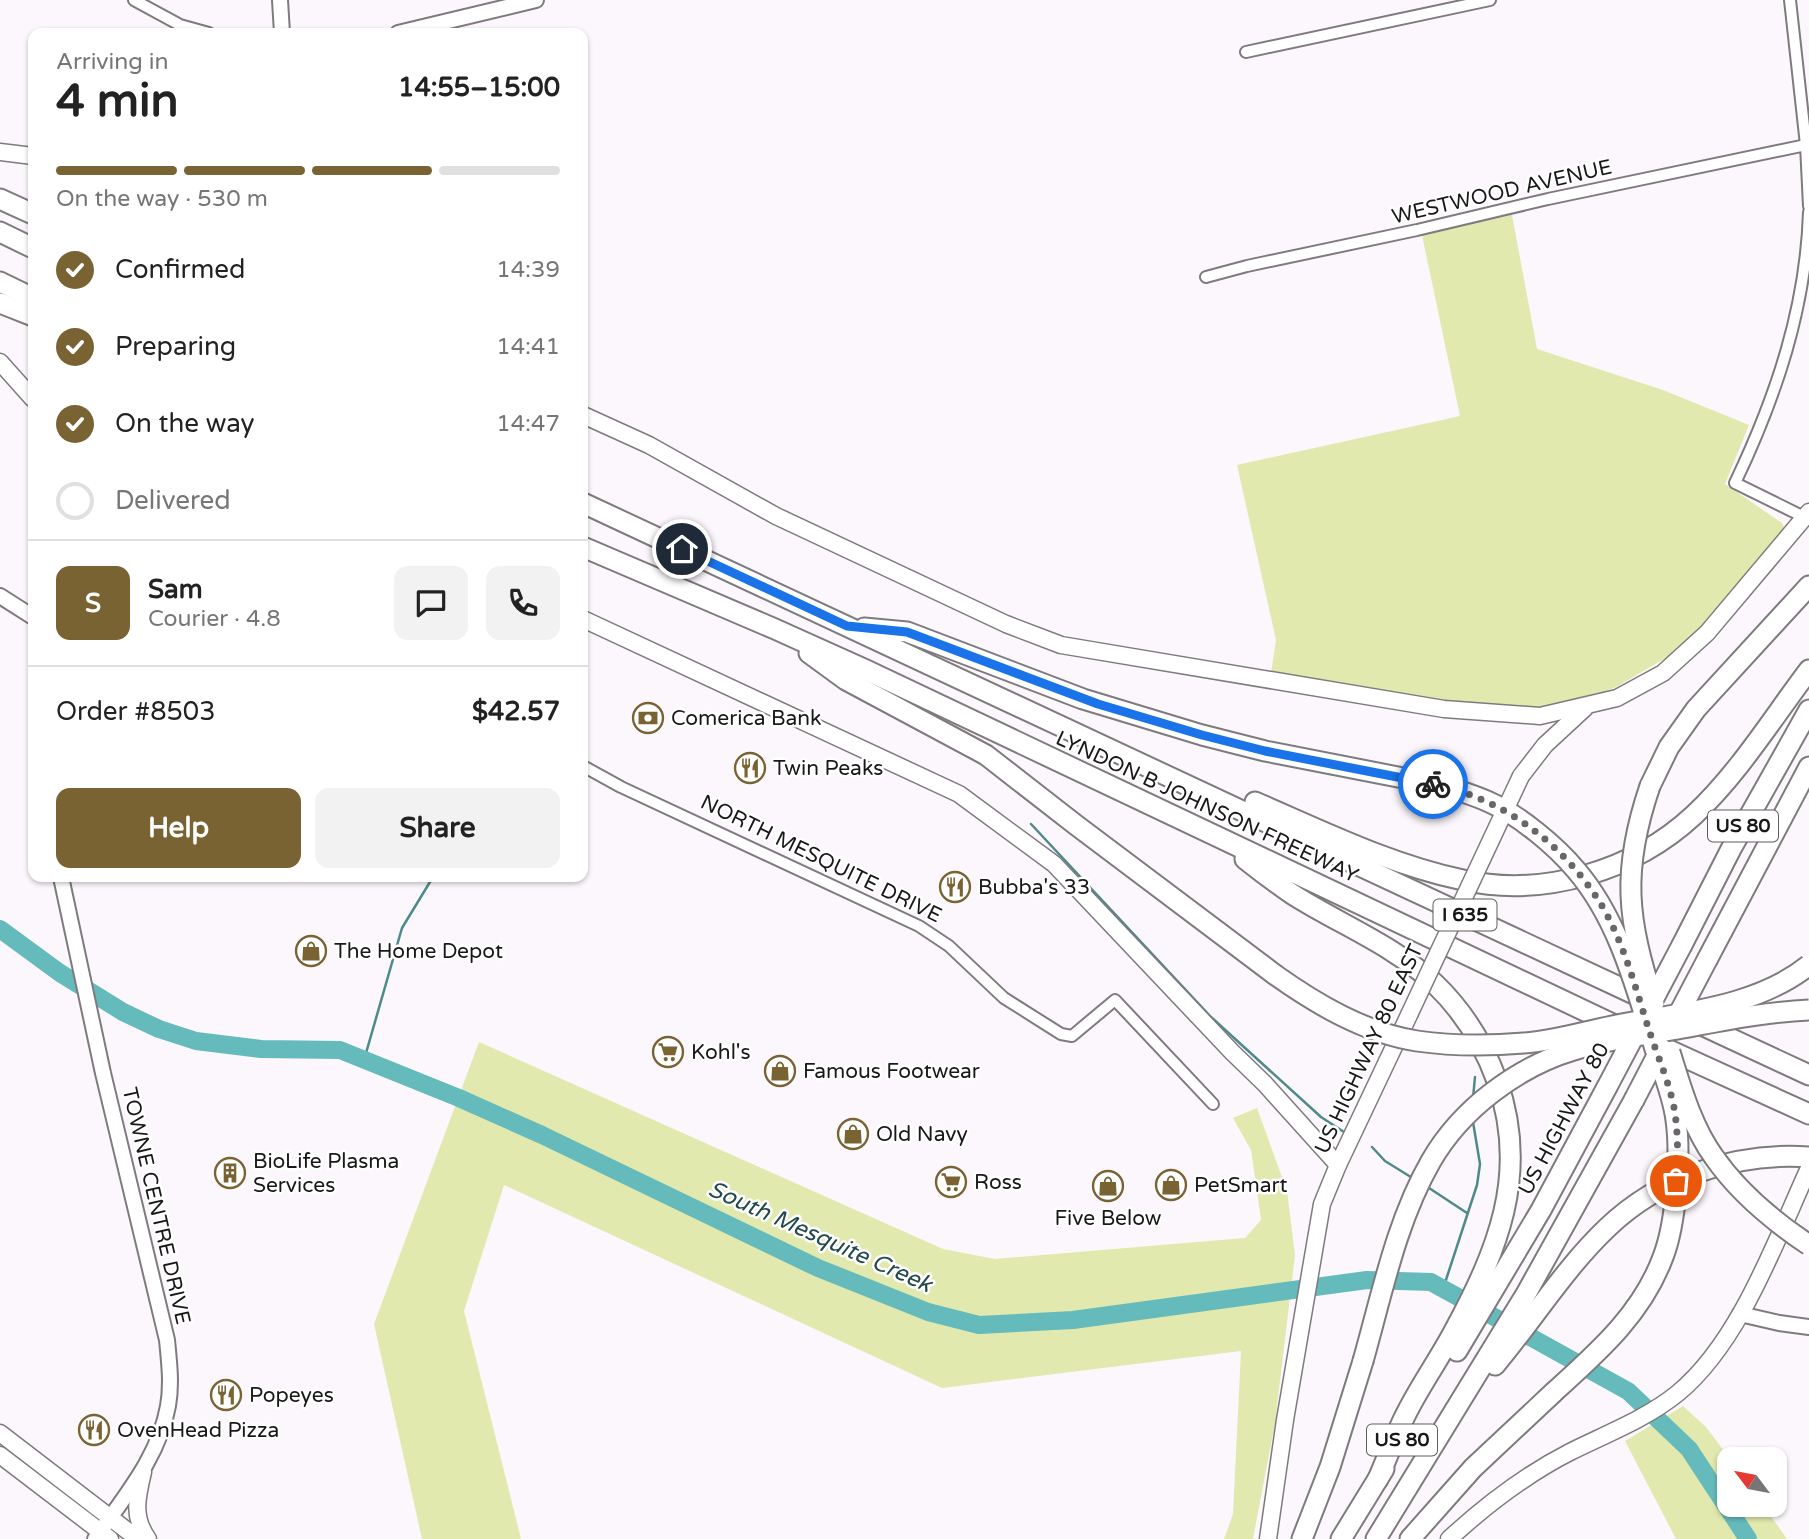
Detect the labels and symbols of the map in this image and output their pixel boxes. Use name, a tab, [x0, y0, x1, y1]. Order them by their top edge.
street label: WESTWOOD AVENUE	[1390, 155, 1614, 229]
pin	[652, 519, 712, 579]
bank icon: Comerica Bank	[631, 701, 665, 735]
place label: Comerica Bank	[671, 706, 822, 731]
street label: LYNDON B JOHNSON FREEWAY	[1052, 726, 1362, 888]
courier	[1398, 749, 1468, 819]
restaurant icon: Twin Peaks	[733, 751, 767, 785]
place label: Twin Peaks	[773, 756, 883, 781]
street label: NORTH MESQUITE DRIVE	[696, 790, 946, 928]
road number: US 80	[1708, 810, 1778, 842]
restaurant icon: Bubba's 33	[938, 870, 972, 904]
place label: Bubba's 33	[978, 875, 1090, 900]
road number: I 635	[1434, 900, 1496, 931]
shop icon: The Home Depot	[294, 934, 328, 968]
place label: The Home Depot	[334, 939, 503, 964]
street label: US HIGHWAY 80 EAST	[1309, 940, 1429, 1158]
supermarket icon: Kohl's	[651, 1035, 685, 1069]
street label: US HIGHWAY 80	[1513, 1039, 1615, 1199]
place label: Kohl's	[691, 1040, 751, 1065]
shop icon: Famous Footwear	[763, 1054, 797, 1088]
place label: Famous Footwear	[803, 1059, 980, 1084]
street label: TOWNE CENTRE DRIVE	[117, 1085, 195, 1327]
shop icon: Old Navy	[836, 1117, 870, 1151]
place label: Old Navy	[876, 1122, 968, 1147]
place label: BioLife Plasma Services	[253, 1149, 399, 1198]
pin	[1646, 1151, 1706, 1211]
building icon: BioLife Plasma Services	[213, 1156, 247, 1190]
supermarket icon: Ross	[934, 1165, 968, 1199]
shop icon: PetSmart	[1154, 1168, 1188, 1202]
shop icon: Five Below	[1091, 1169, 1125, 1203]
place label: Ross	[974, 1170, 1022, 1195]
place label: PetSmart	[1194, 1173, 1288, 1198]
water label: South Mesquite Creek	[704, 1175, 937, 1300]
place label: Five Below	[1055, 1206, 1162, 1231]
restaurant icon: Popeyes	[209, 1378, 243, 1412]
place label: Popeyes	[249, 1383, 334, 1408]
restaurant icon: OvenHead Pizza	[77, 1413, 111, 1447]
place label: OvenHead Pizza	[117, 1418, 279, 1443]
road number: US 80	[1367, 1424, 1437, 1456]
north arrow	[1717, 1447, 1787, 1517]

